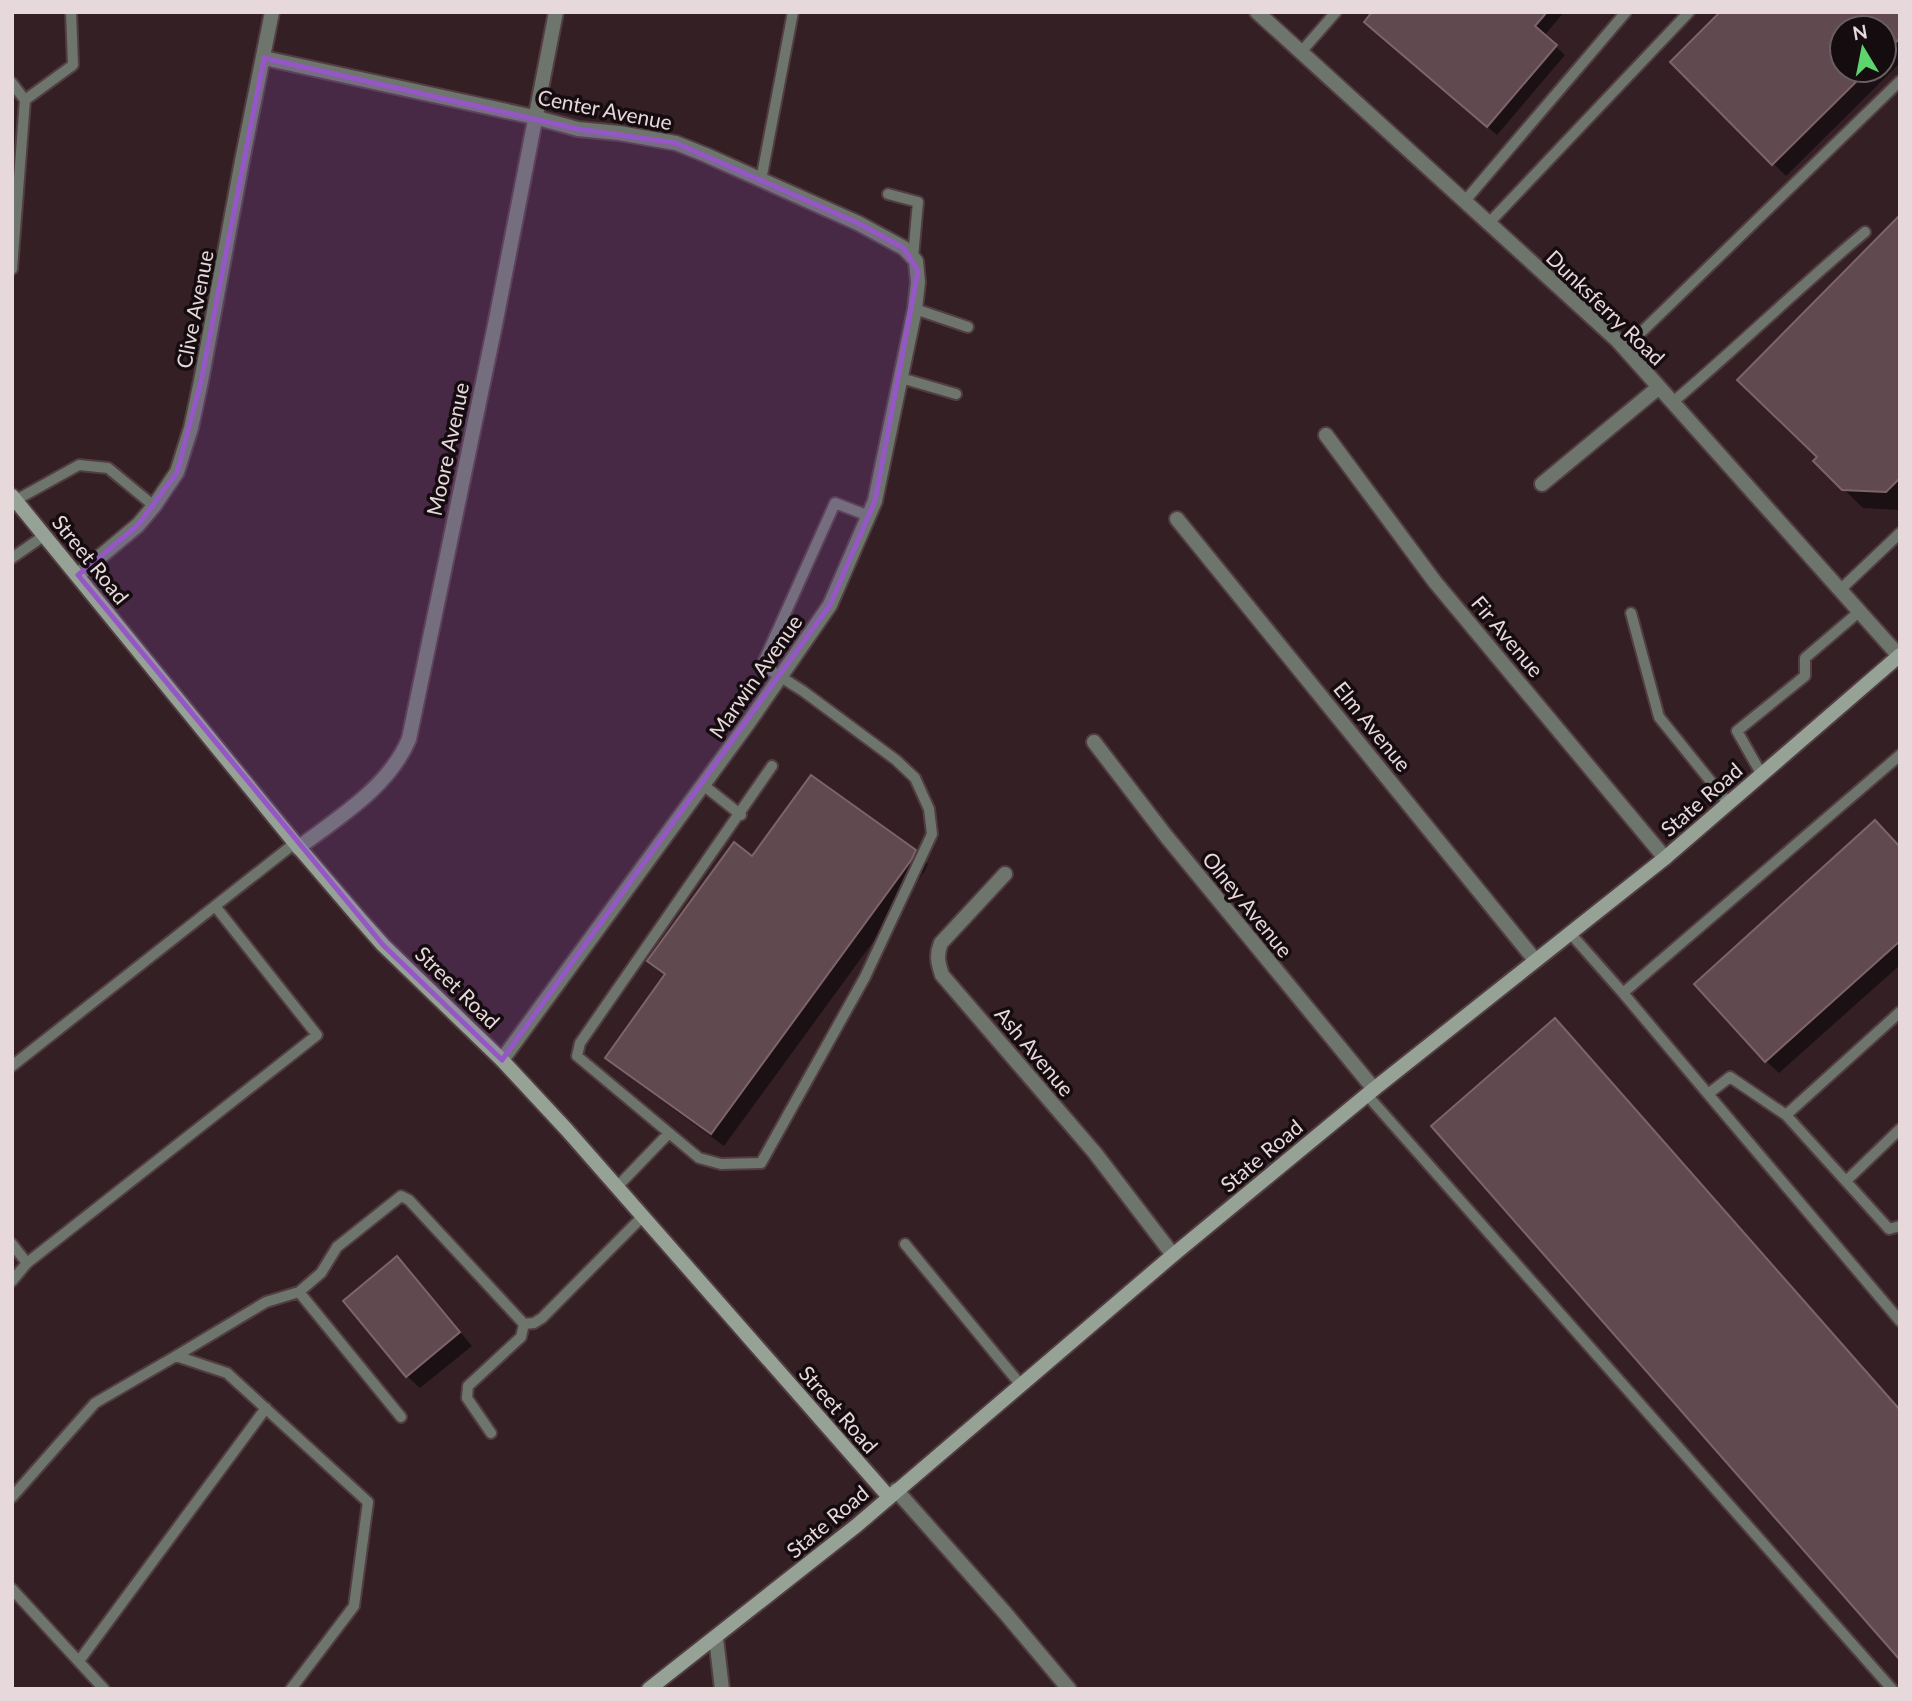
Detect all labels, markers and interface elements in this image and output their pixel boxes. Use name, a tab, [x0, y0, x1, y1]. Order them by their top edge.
north arrow	[1828, 14, 1898, 84]
text: N	[1851, 19, 1869, 44]
street label: Center Avenue	[536, 84, 674, 134]
street label: Dunksferry Road	[1542, 244, 1670, 370]
street label: Clive Avenue	[170, 248, 218, 370]
street label: Moore Avenue	[421, 380, 473, 518]
street label: Street Road	[48, 509, 134, 609]
street label: Fir Avenue	[1467, 590, 1549, 682]
street label: Marwin Avenue	[703, 610, 807, 742]
street label: Elm Avenue	[1329, 676, 1417, 776]
street label: State Road	[1655, 757, 1747, 841]
street label: Olney Avenue	[1198, 846, 1298, 962]
street label: Street Road	[411, 941, 505, 1033]
street label: Ash Avenue	[990, 1001, 1080, 1101]
street label: State Road	[1215, 1114, 1307, 1196]
street label: Street Road	[794, 1360, 884, 1458]
street label: State Road	[781, 1480, 873, 1562]

